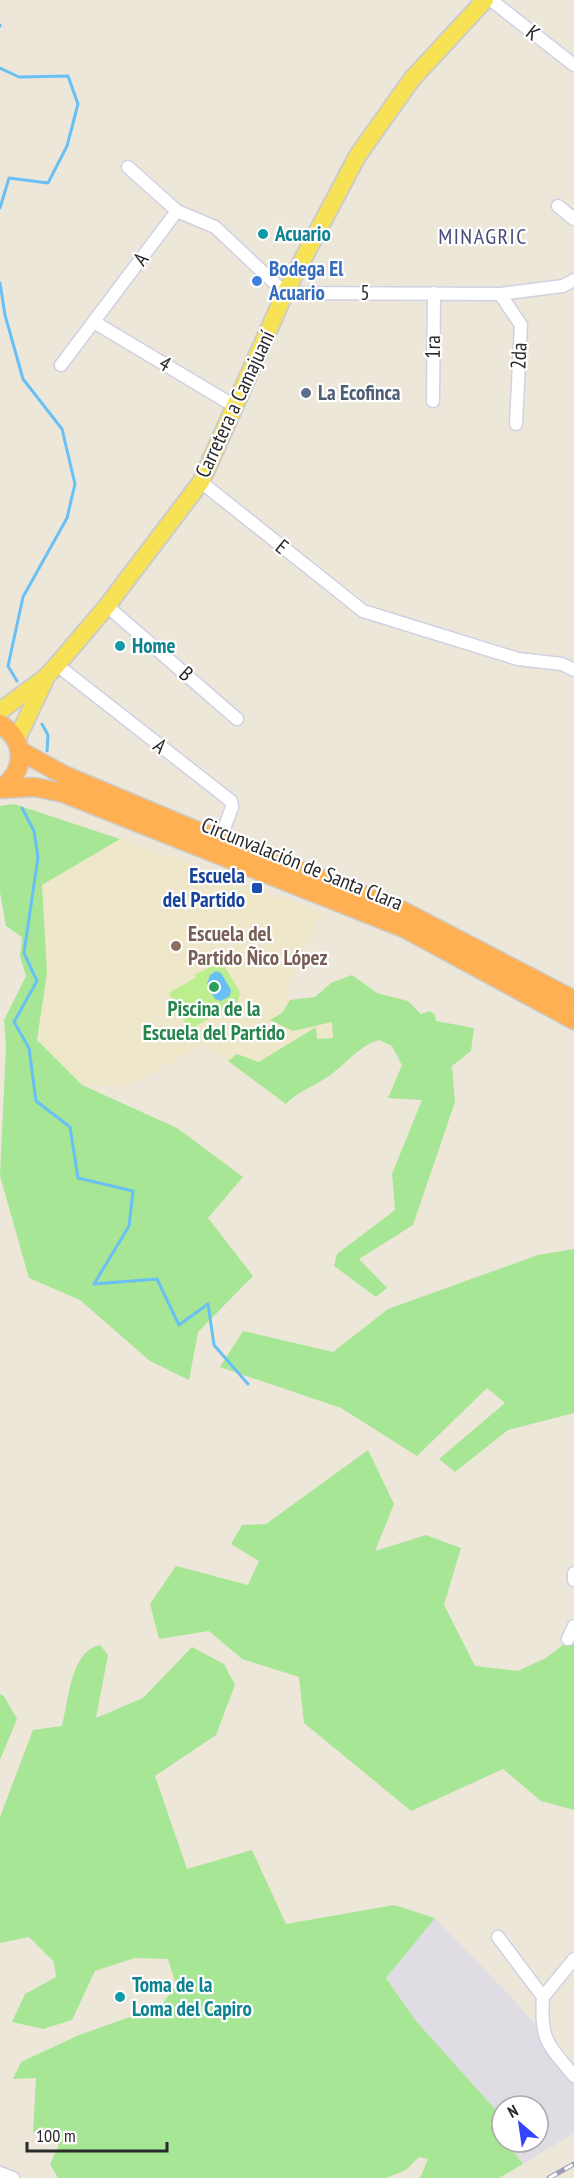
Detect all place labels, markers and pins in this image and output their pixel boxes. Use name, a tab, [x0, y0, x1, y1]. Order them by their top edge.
place label: Acuario	[274, 220, 331, 247]
marker: Acuario	[256, 227, 270, 241]
place label: Bodega El Acuario	[268, 255, 344, 306]
marker: Bodega El Acuario	[250, 274, 264, 288]
place label: La Ecofinca	[318, 379, 401, 406]
marker: La Ecofinca	[299, 386, 313, 400]
place label: Home	[132, 632, 175, 659]
marker: Home	[113, 639, 127, 653]
place label: Escuela del Partido	[163, 862, 245, 913]
marker: Escuela del Partido	[250, 881, 264, 895]
place label: Escuela del Partido Ñico López	[188, 920, 328, 971]
marker: Escuela del Partido Ñico López	[169, 939, 183, 953]
marker: Piscina de la Escuela del Partido	[207, 980, 221, 994]
place label: Piscina de la Escuela del Partido	[143, 995, 285, 1046]
place label: Toma de la Loma del Capiro	[132, 1971, 252, 2022]
marker: Toma de la Loma del Capiro	[113, 1990, 127, 2004]

